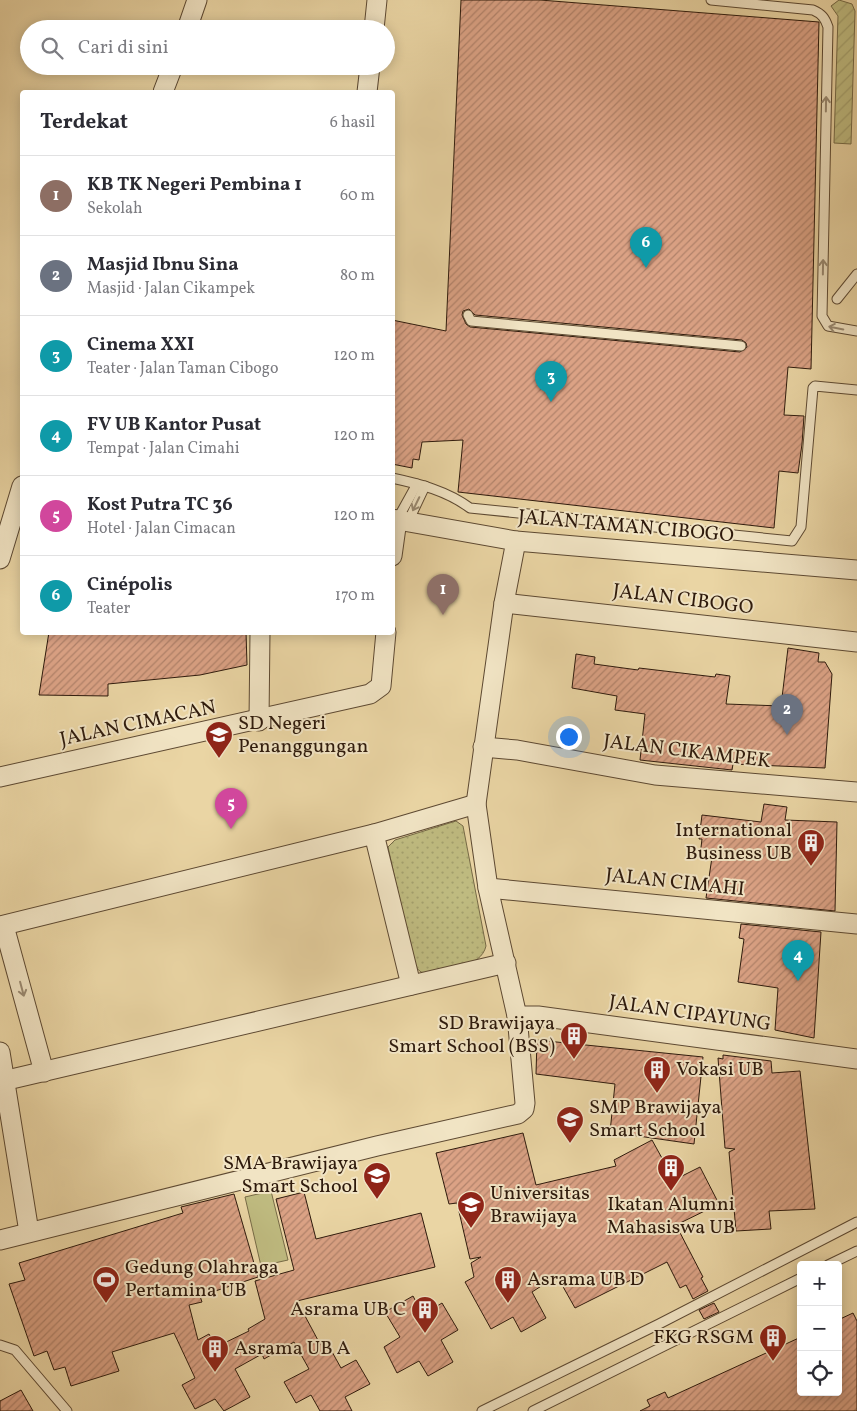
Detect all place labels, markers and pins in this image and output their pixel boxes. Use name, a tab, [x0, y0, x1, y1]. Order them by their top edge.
pin: 6	[630, 227, 662, 268]
pin: 3	[535, 361, 567, 402]
pin: 1	[427, 574, 459, 615]
pin: 2	[771, 694, 803, 735]
place label: SD Negeri Penanggungan	[238, 710, 368, 761]
school or university icon: SD Negeri Penanggungan	[204, 720, 234, 759]
pin: 5	[215, 788, 247, 829]
place label: International Business UB	[675, 817, 792, 868]
building icon: International Business UB	[796, 828, 826, 867]
pin: 4	[782, 940, 814, 981]
place label: SD Brawijaya Smart School (BSS)	[388, 1010, 555, 1061]
building icon: SD Brawijaya Smart School (BSS)	[559, 1021, 589, 1060]
building icon: Vokasi UB	[642, 1055, 672, 1094]
place label: Vokasi UB	[676, 1056, 764, 1084]
place label: SMP Brawijaya Smart School	[589, 1094, 722, 1145]
school or university icon: SMP Brawijaya Smart School	[555, 1105, 585, 1144]
place label: SMA Brawijaya Smart School	[223, 1150, 358, 1201]
building icon: Ikatan Alumni Mahasiswa UB	[656, 1153, 686, 1192]
school or university icon: SMA Brawijaya Smart School	[362, 1161, 392, 1200]
place label: Universitas Brawijaya	[490, 1180, 590, 1231]
school or university icon: Universitas Brawijaya	[456, 1190, 486, 1229]
place label: Ikatan Alumni Mahasiswa UB	[607, 1191, 735, 1242]
place label: Gedung Olahraga Pertamina UB	[125, 1254, 279, 1305]
sports icon: Gedung Olahraga Pertamina UB	[91, 1265, 121, 1304]
building icon: Asrama UB D	[493, 1265, 523, 1304]
place label: Asrama UB D	[527, 1266, 644, 1294]
building icon: Asrama UB C	[410, 1295, 440, 1334]
place label: Asrama UB C	[290, 1296, 406, 1324]
building icon: FKG RSGM	[758, 1323, 788, 1362]
place label: FKG RSGM	[653, 1324, 754, 1352]
building icon: Asrama UB A	[200, 1334, 230, 1373]
place label: Asrama UB A	[234, 1335, 351, 1363]

